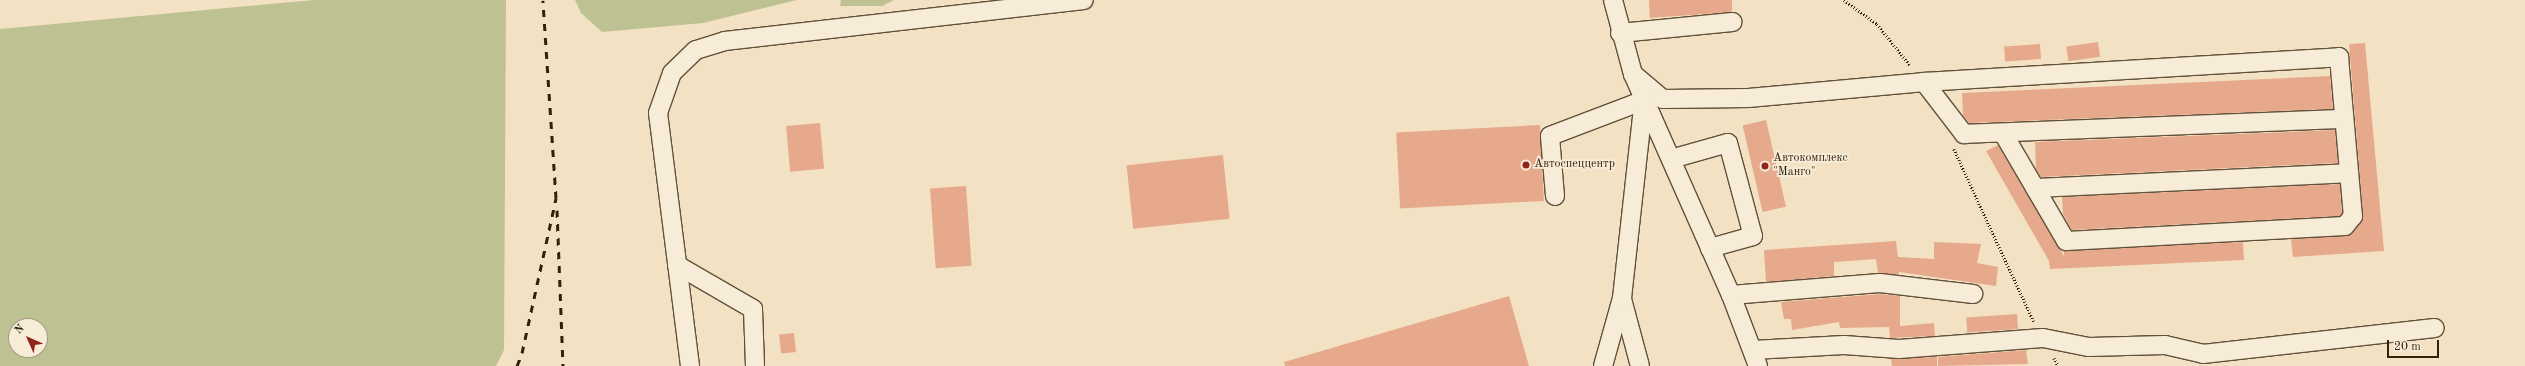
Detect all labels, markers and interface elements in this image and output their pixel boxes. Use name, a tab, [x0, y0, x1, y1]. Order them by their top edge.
place label: Автокомплекс "Манго"	[1773, 152, 1848, 180]
place label: Автоспеццентр	[1534, 158, 1615, 172]
marker: Автоспеццентр	[1521, 160, 1531, 170]
marker: Автокомплекс "Манго"	[1760, 161, 1770, 171]
north arrow	[8, 318, 48, 358]
text: N	[13, 323, 27, 337]
scale bar	[2389, 332, 2441, 358]
text: 20 m	[2394, 341, 2421, 353]

